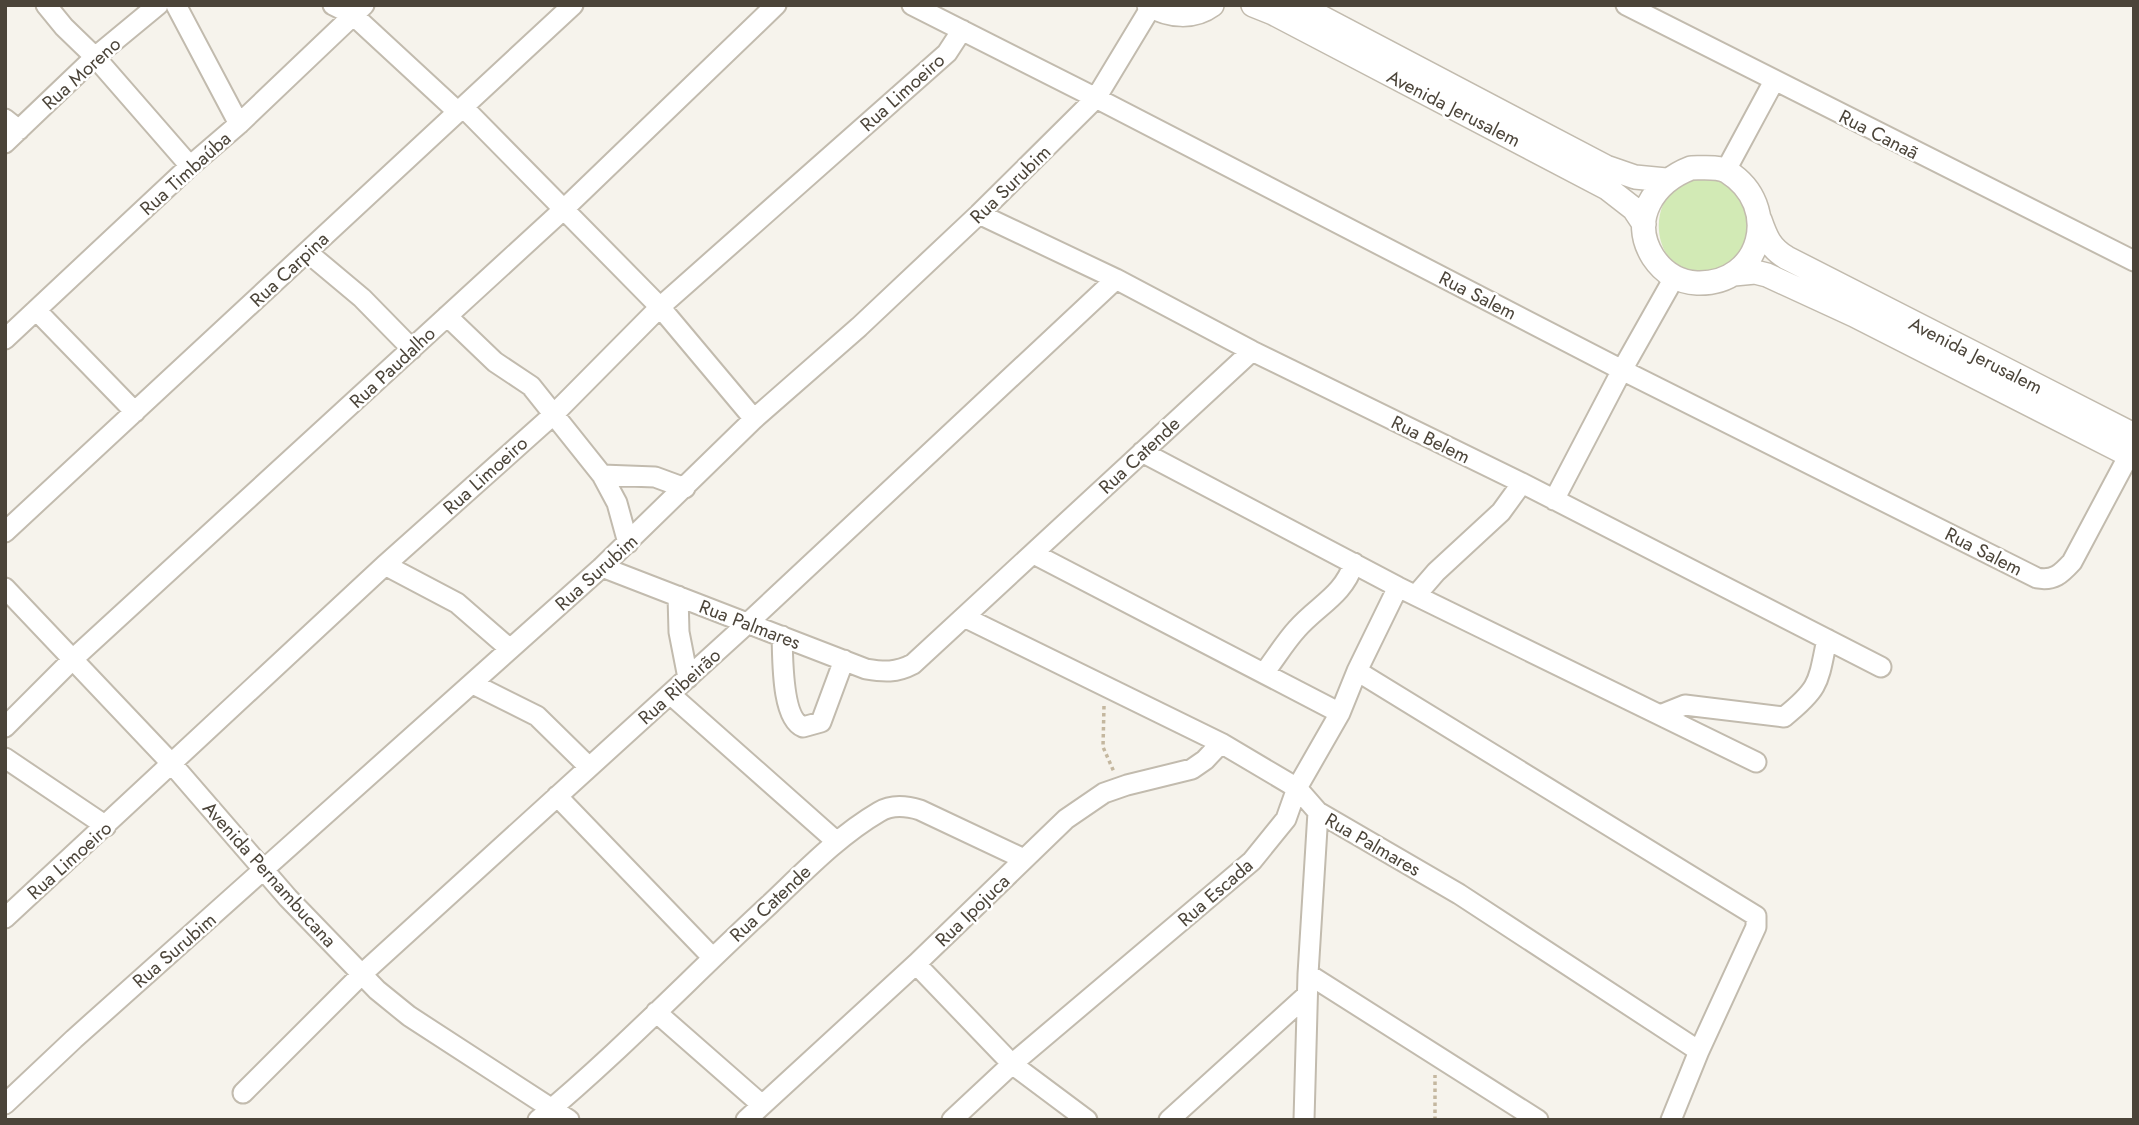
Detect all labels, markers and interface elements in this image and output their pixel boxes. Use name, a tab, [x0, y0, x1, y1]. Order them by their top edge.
street label: Rua Moreno	[36, 31, 127, 116]
street label: Rua Limoeiro	[854, 47, 951, 138]
street label: Avenida Jerusalem	[1382, 63, 1525, 154]
street label: Rua Canaã	[1834, 103, 1923, 166]
street label: Rua Timbaúba	[134, 125, 237, 222]
street label: Rua Surubim	[964, 139, 1057, 230]
street label: Rua Carpina	[244, 226, 335, 313]
street label: Rua Salem	[1434, 264, 1521, 327]
street label: Avenida Jerusalem	[1904, 310, 2047, 401]
street label: Rua Paudalho	[343, 320, 441, 414]
street label: Rua Belem	[1387, 409, 1475, 470]
street label: Rua Catende	[1093, 410, 1186, 500]
street label: Rua Limoeiro	[437, 430, 534, 521]
street label: Rua Salem	[1940, 520, 2027, 583]
street label: Rua Surubim	[549, 528, 644, 617]
street label: Rua Palmares	[695, 593, 805, 656]
street label: Rua Ribeirão	[632, 642, 727, 731]
street label: Avenida Pernambucana	[197, 795, 343, 953]
street label: Rua Palmares	[1320, 806, 1426, 883]
street label: Rua Limoeiro	[21, 815, 118, 906]
street label: Rua Escada	[1172, 852, 1259, 933]
street label: Rua Catende	[724, 858, 817, 948]
street label: Rua Ipojuca	[929, 868, 1016, 953]
street label: Rua Surubim	[127, 906, 222, 994]

